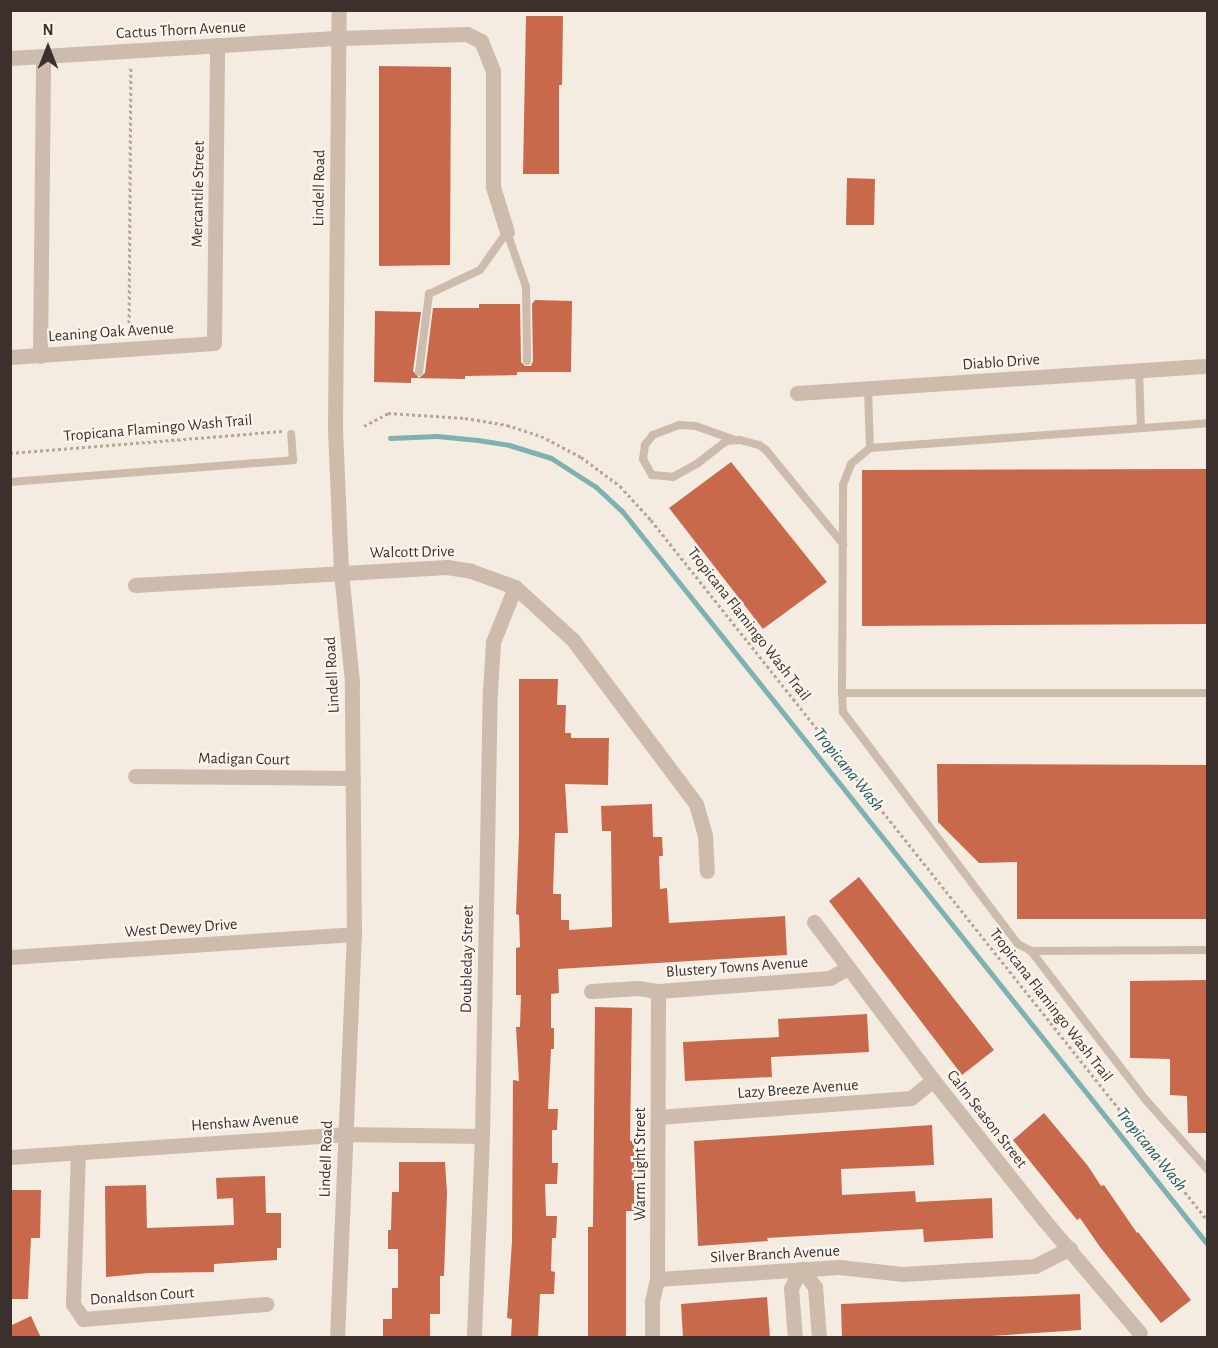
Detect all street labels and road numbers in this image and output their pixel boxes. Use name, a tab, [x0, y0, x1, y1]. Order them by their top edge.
street label: Cactus Thorn Avenue	[116, 17, 246, 43]
street label: Mercantile Street	[187, 140, 209, 248]
street label: Lindell Road	[309, 149, 329, 227]
street label: Leaning Oak Avenue	[47, 318, 175, 346]
street label: Diablo Drive	[962, 350, 1040, 374]
street label: Tropicana Flamingo Wash Trail	[63, 410, 253, 446]
street label: Walcott Drive	[369, 542, 455, 562]
street label: Tropicana Flamingo Wash Trail	[683, 543, 815, 705]
street label: Lindell Road	[320, 636, 344, 714]
street label: Madigan Court	[198, 749, 290, 769]
street label: Doubleday Street	[456, 905, 478, 1013]
street label: West Dewey Drive	[124, 914, 238, 942]
street label: Tropicana Flamingo Wash Trail	[985, 924, 1117, 1086]
street label: Blustery Towns Avenue	[665, 952, 809, 982]
street label: Calm Season Street	[943, 1066, 1031, 1172]
street label: Lazy Breeze Avenue	[737, 1075, 859, 1103]
street label: Warm Light Street	[630, 1107, 650, 1221]
street label: Henshaw Avenue	[191, 1109, 299, 1135]
street label: Lindell Road	[315, 1120, 337, 1198]
street label: Silver Branch Avenue	[710, 1241, 840, 1267]
street label: Donaldson Court	[89, 1283, 195, 1309]

